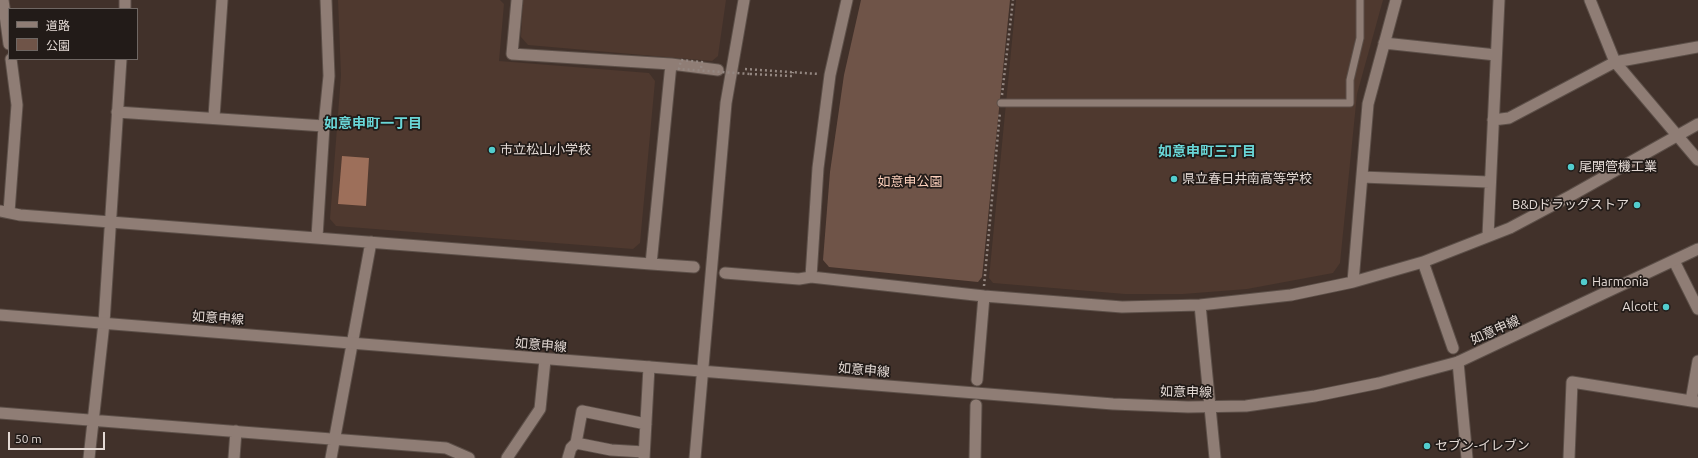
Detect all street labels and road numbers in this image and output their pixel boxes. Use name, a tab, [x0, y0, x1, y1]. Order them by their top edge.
street label: 如意申線	[192, 308, 244, 328]
street label: 如意申線	[1468, 312, 1522, 348]
street label: 如意申線	[514, 335, 568, 355]
street label: 如意申線	[837, 360, 891, 380]
street label: 如意申線	[1160, 384, 1212, 400]

